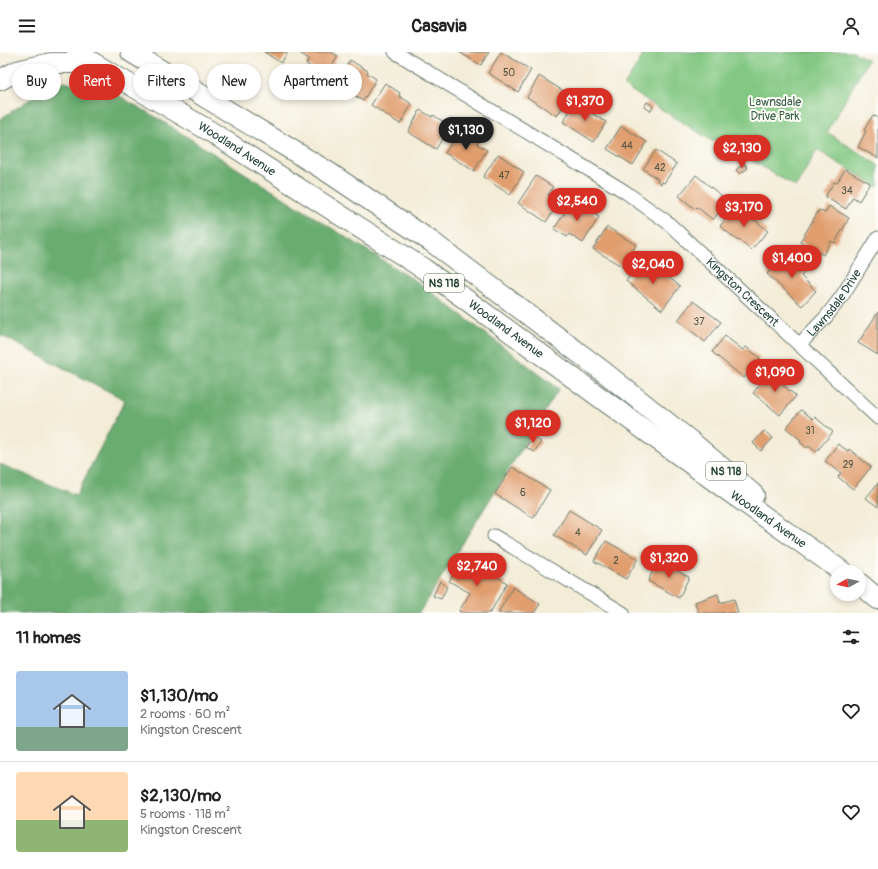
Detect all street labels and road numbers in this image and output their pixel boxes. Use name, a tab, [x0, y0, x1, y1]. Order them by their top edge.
street label: Woodland Avenue	[195, 119, 278, 180]
street label: Kingston Crescent	[703, 255, 782, 330]
street label: Lawnsdale Drive	[804, 267, 865, 340]
road number: NS 118	[424, 274, 464, 292]
street label: Woodland Avenue	[465, 297, 546, 362]
road number: NS 118	[706, 462, 746, 480]
street label: Woodland Avenue	[727, 488, 809, 552]

